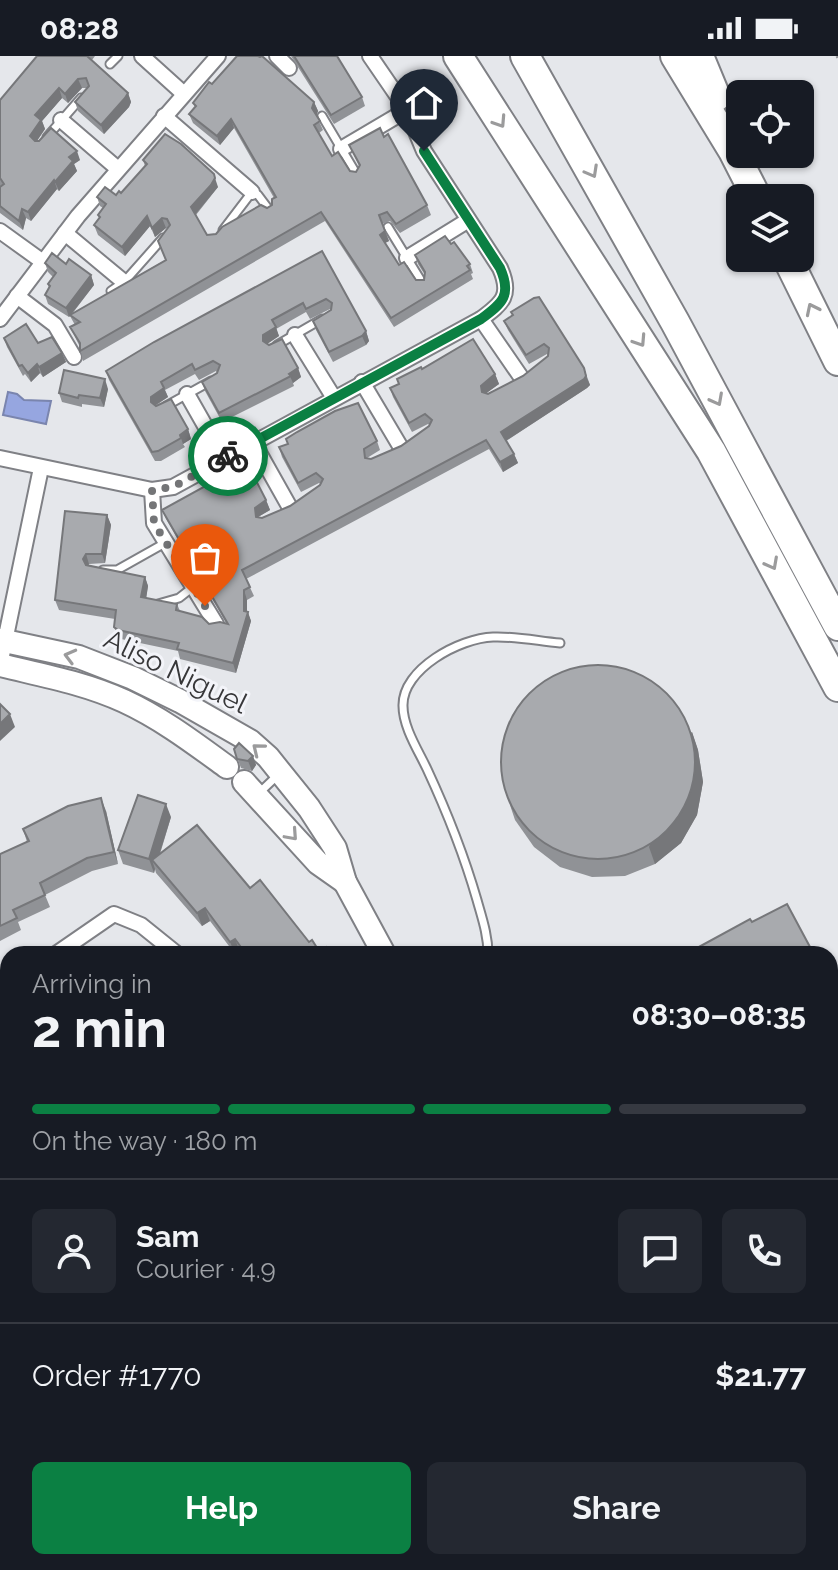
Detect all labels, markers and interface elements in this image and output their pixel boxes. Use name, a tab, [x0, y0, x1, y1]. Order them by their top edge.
text: 08:28	[40, 11, 119, 46]
pin	[390, 69, 458, 151]
map controls	[726, 80, 814, 272]
button: locate	[726, 80, 814, 168]
icon: home	[402, 81, 446, 125]
one-way arrow	[491, 113, 506, 127]
one-way arrow	[582, 163, 598, 178]
button: layers	[726, 184, 814, 272]
one-way arrow	[807, 303, 822, 318]
one-way arrow	[631, 332, 646, 346]
one-way arrow	[708, 392, 723, 406]
courier	[188, 416, 268, 496]
icon: bike	[206, 434, 250, 478]
pin	[171, 524, 239, 606]
icon: bag	[183, 536, 227, 580]
one-way arrow	[763, 556, 778, 571]
street label: Aliso Niguel	[99, 622, 253, 721]
one-way arrow	[64, 648, 78, 665]
one-way arrow	[253, 744, 267, 759]
one-way arrow	[283, 825, 297, 840]
text: Arriving in	[32, 969, 152, 999]
text: 08:30–08:35	[631, 997, 806, 1032]
text: 2 min	[32, 998, 167, 1059]
text: On the way · 180 m	[32, 1126, 257, 1156]
button: person	[32, 1209, 116, 1293]
button: chat	[618, 1209, 702, 1293]
button: phone	[722, 1209, 806, 1293]
text: Sam	[136, 1219, 199, 1254]
text: Courier · 4.9	[136, 1254, 276, 1284]
text: Order #1770	[32, 1358, 202, 1393]
text: $21.77	[715, 1358, 806, 1393]
button: Help	[32, 1462, 411, 1554]
button: Share	[427, 1462, 806, 1554]

